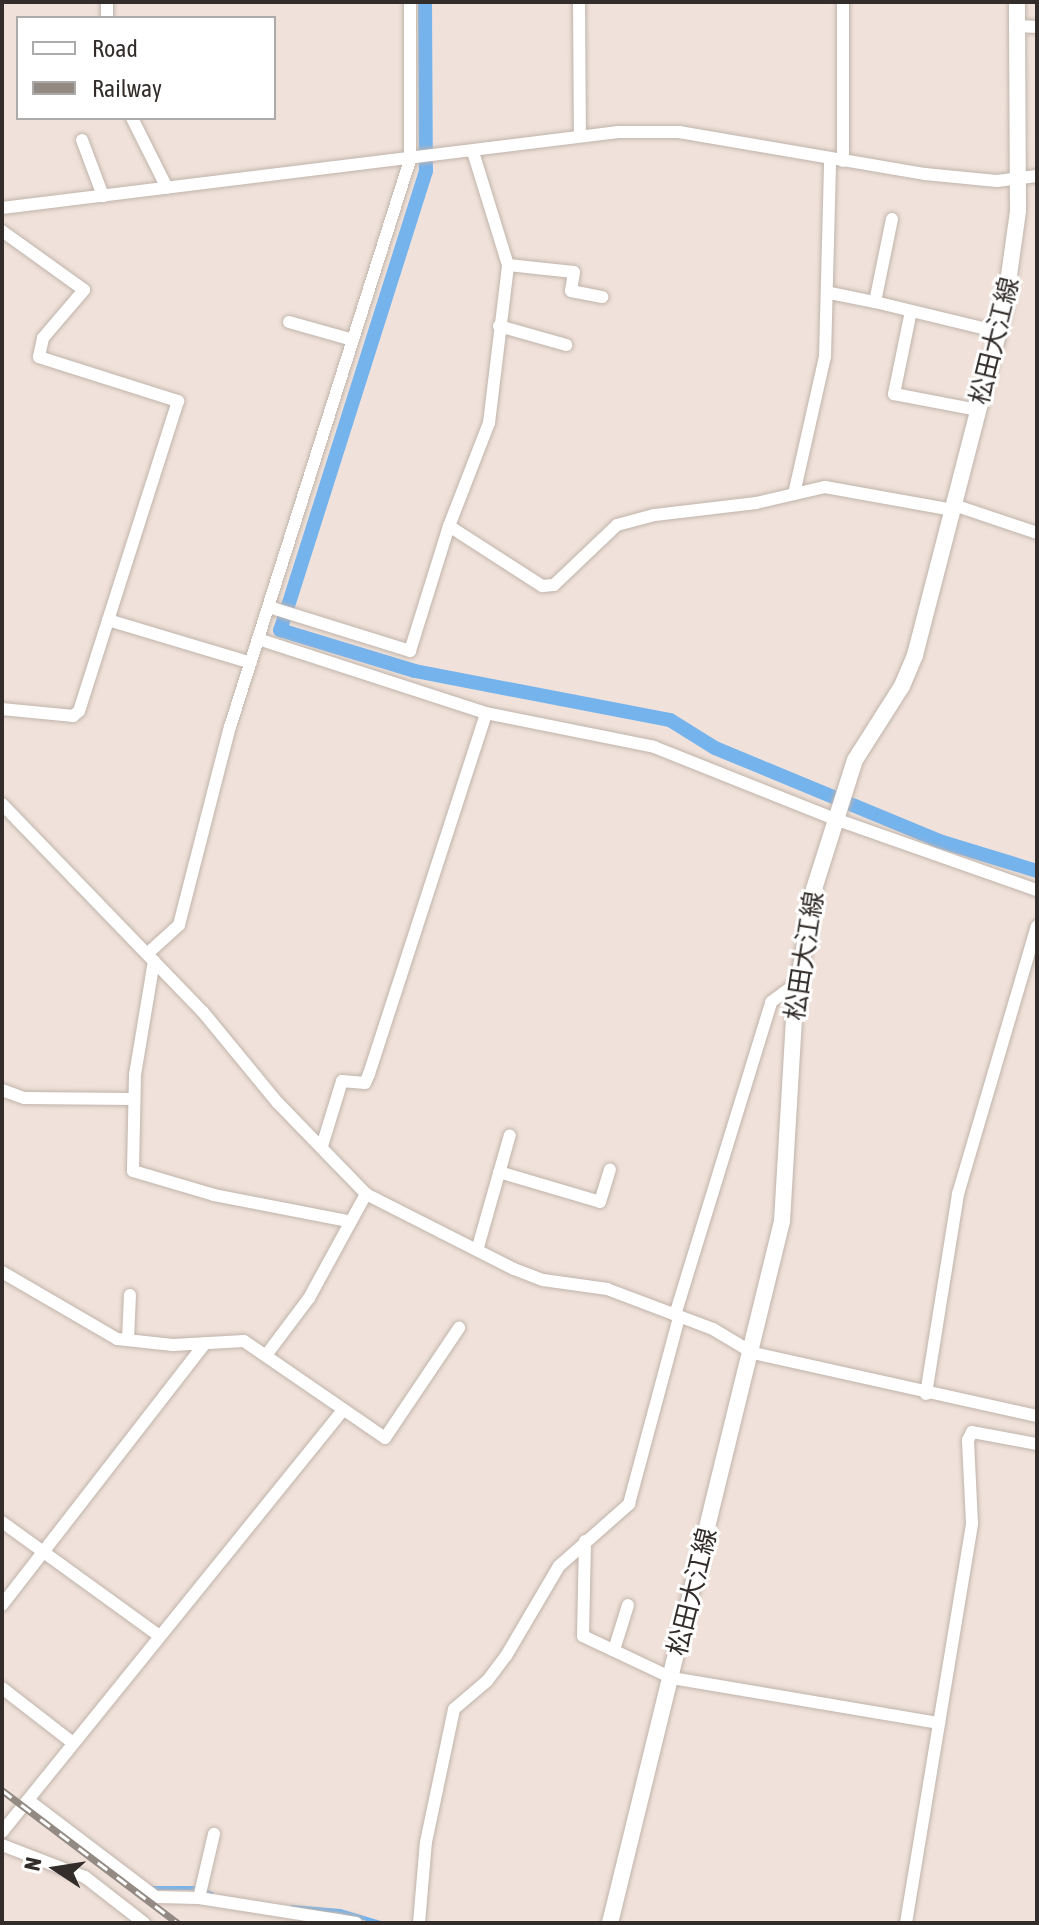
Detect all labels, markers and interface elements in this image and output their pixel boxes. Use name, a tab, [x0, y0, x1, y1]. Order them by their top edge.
legend	[16, 16, 276, 120]
text: Road	[92, 35, 138, 62]
text: Railway	[92, 75, 162, 102]
street label: 松田大江線	[964, 274, 1026, 408]
street label: 松田大江線	[779, 889, 831, 1023]
street label: 松田大江線	[662, 1525, 724, 1659]
north arrow	[16, 1829, 96, 1909]
text: N	[18, 1855, 47, 1873]

